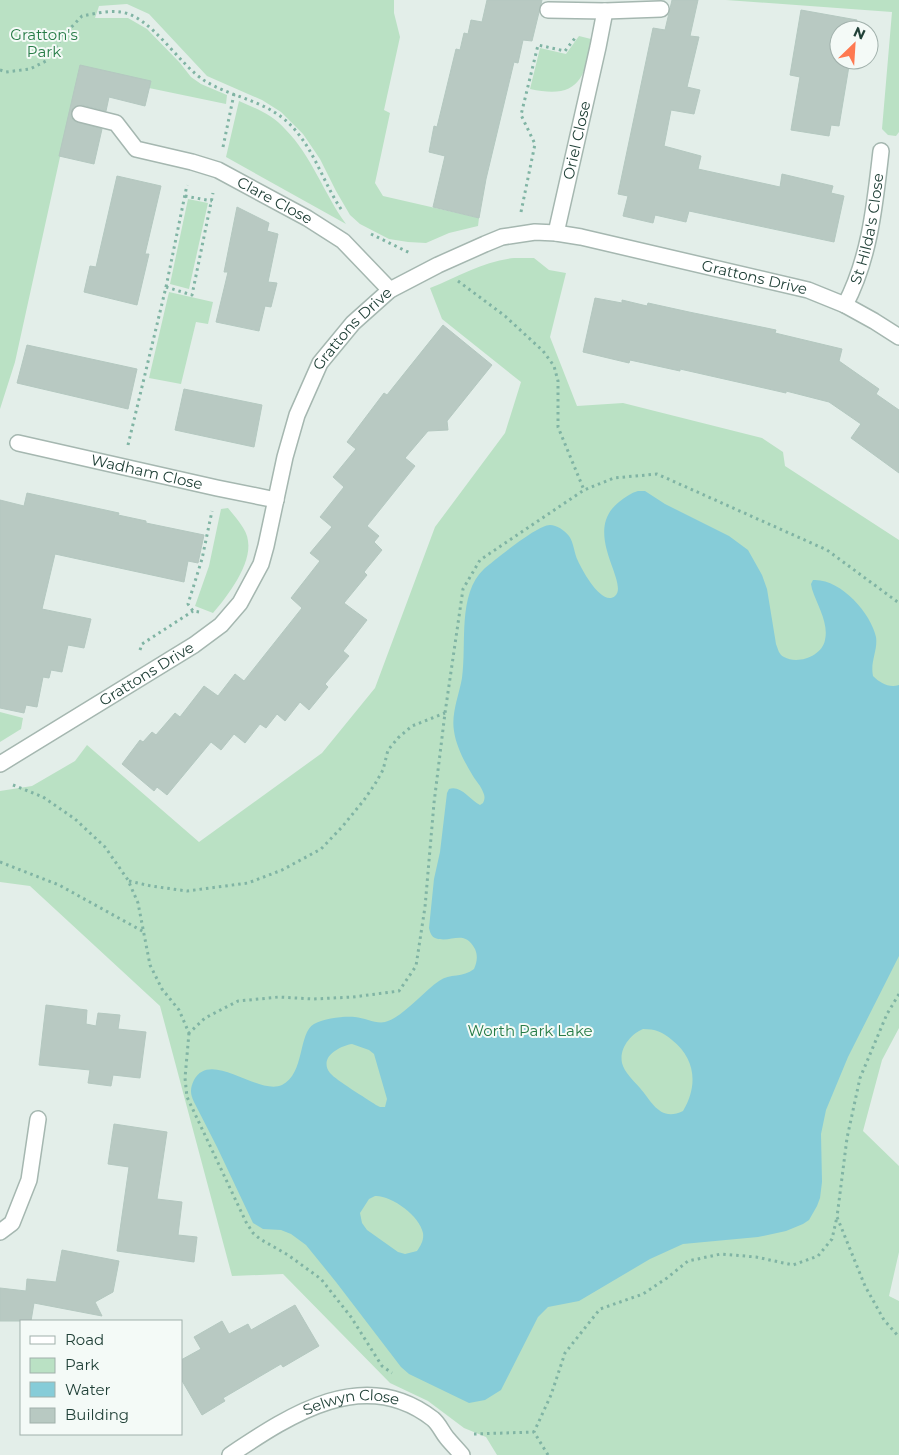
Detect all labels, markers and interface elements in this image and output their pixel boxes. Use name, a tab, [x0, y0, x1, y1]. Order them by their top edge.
north arrow	[829, 20, 879, 70]
text: N	[851, 23, 868, 44]
park label: Gratton's Park	[10, 25, 78, 61]
street label: Oriel Close	[558, 99, 595, 181]
street label: Clare Close	[234, 172, 316, 228]
street label: St Hilda's Close	[845, 172, 887, 287]
street label: Grattons Drive	[700, 256, 809, 298]
street label: Grattons Drive	[308, 283, 396, 373]
street label: Wadham Close	[89, 450, 205, 493]
street label: Grattons Drive	[95, 637, 197, 710]
park label: Worth Park Lake	[467, 1021, 593, 1040]
legend	[20, 1320, 182, 1435]
text: Road	[65, 1330, 104, 1349]
text: Park	[65, 1355, 99, 1374]
text: Water	[65, 1380, 111, 1399]
street label: Selwyn Close	[300, 1385, 402, 1419]
text: Building	[65, 1405, 129, 1424]

